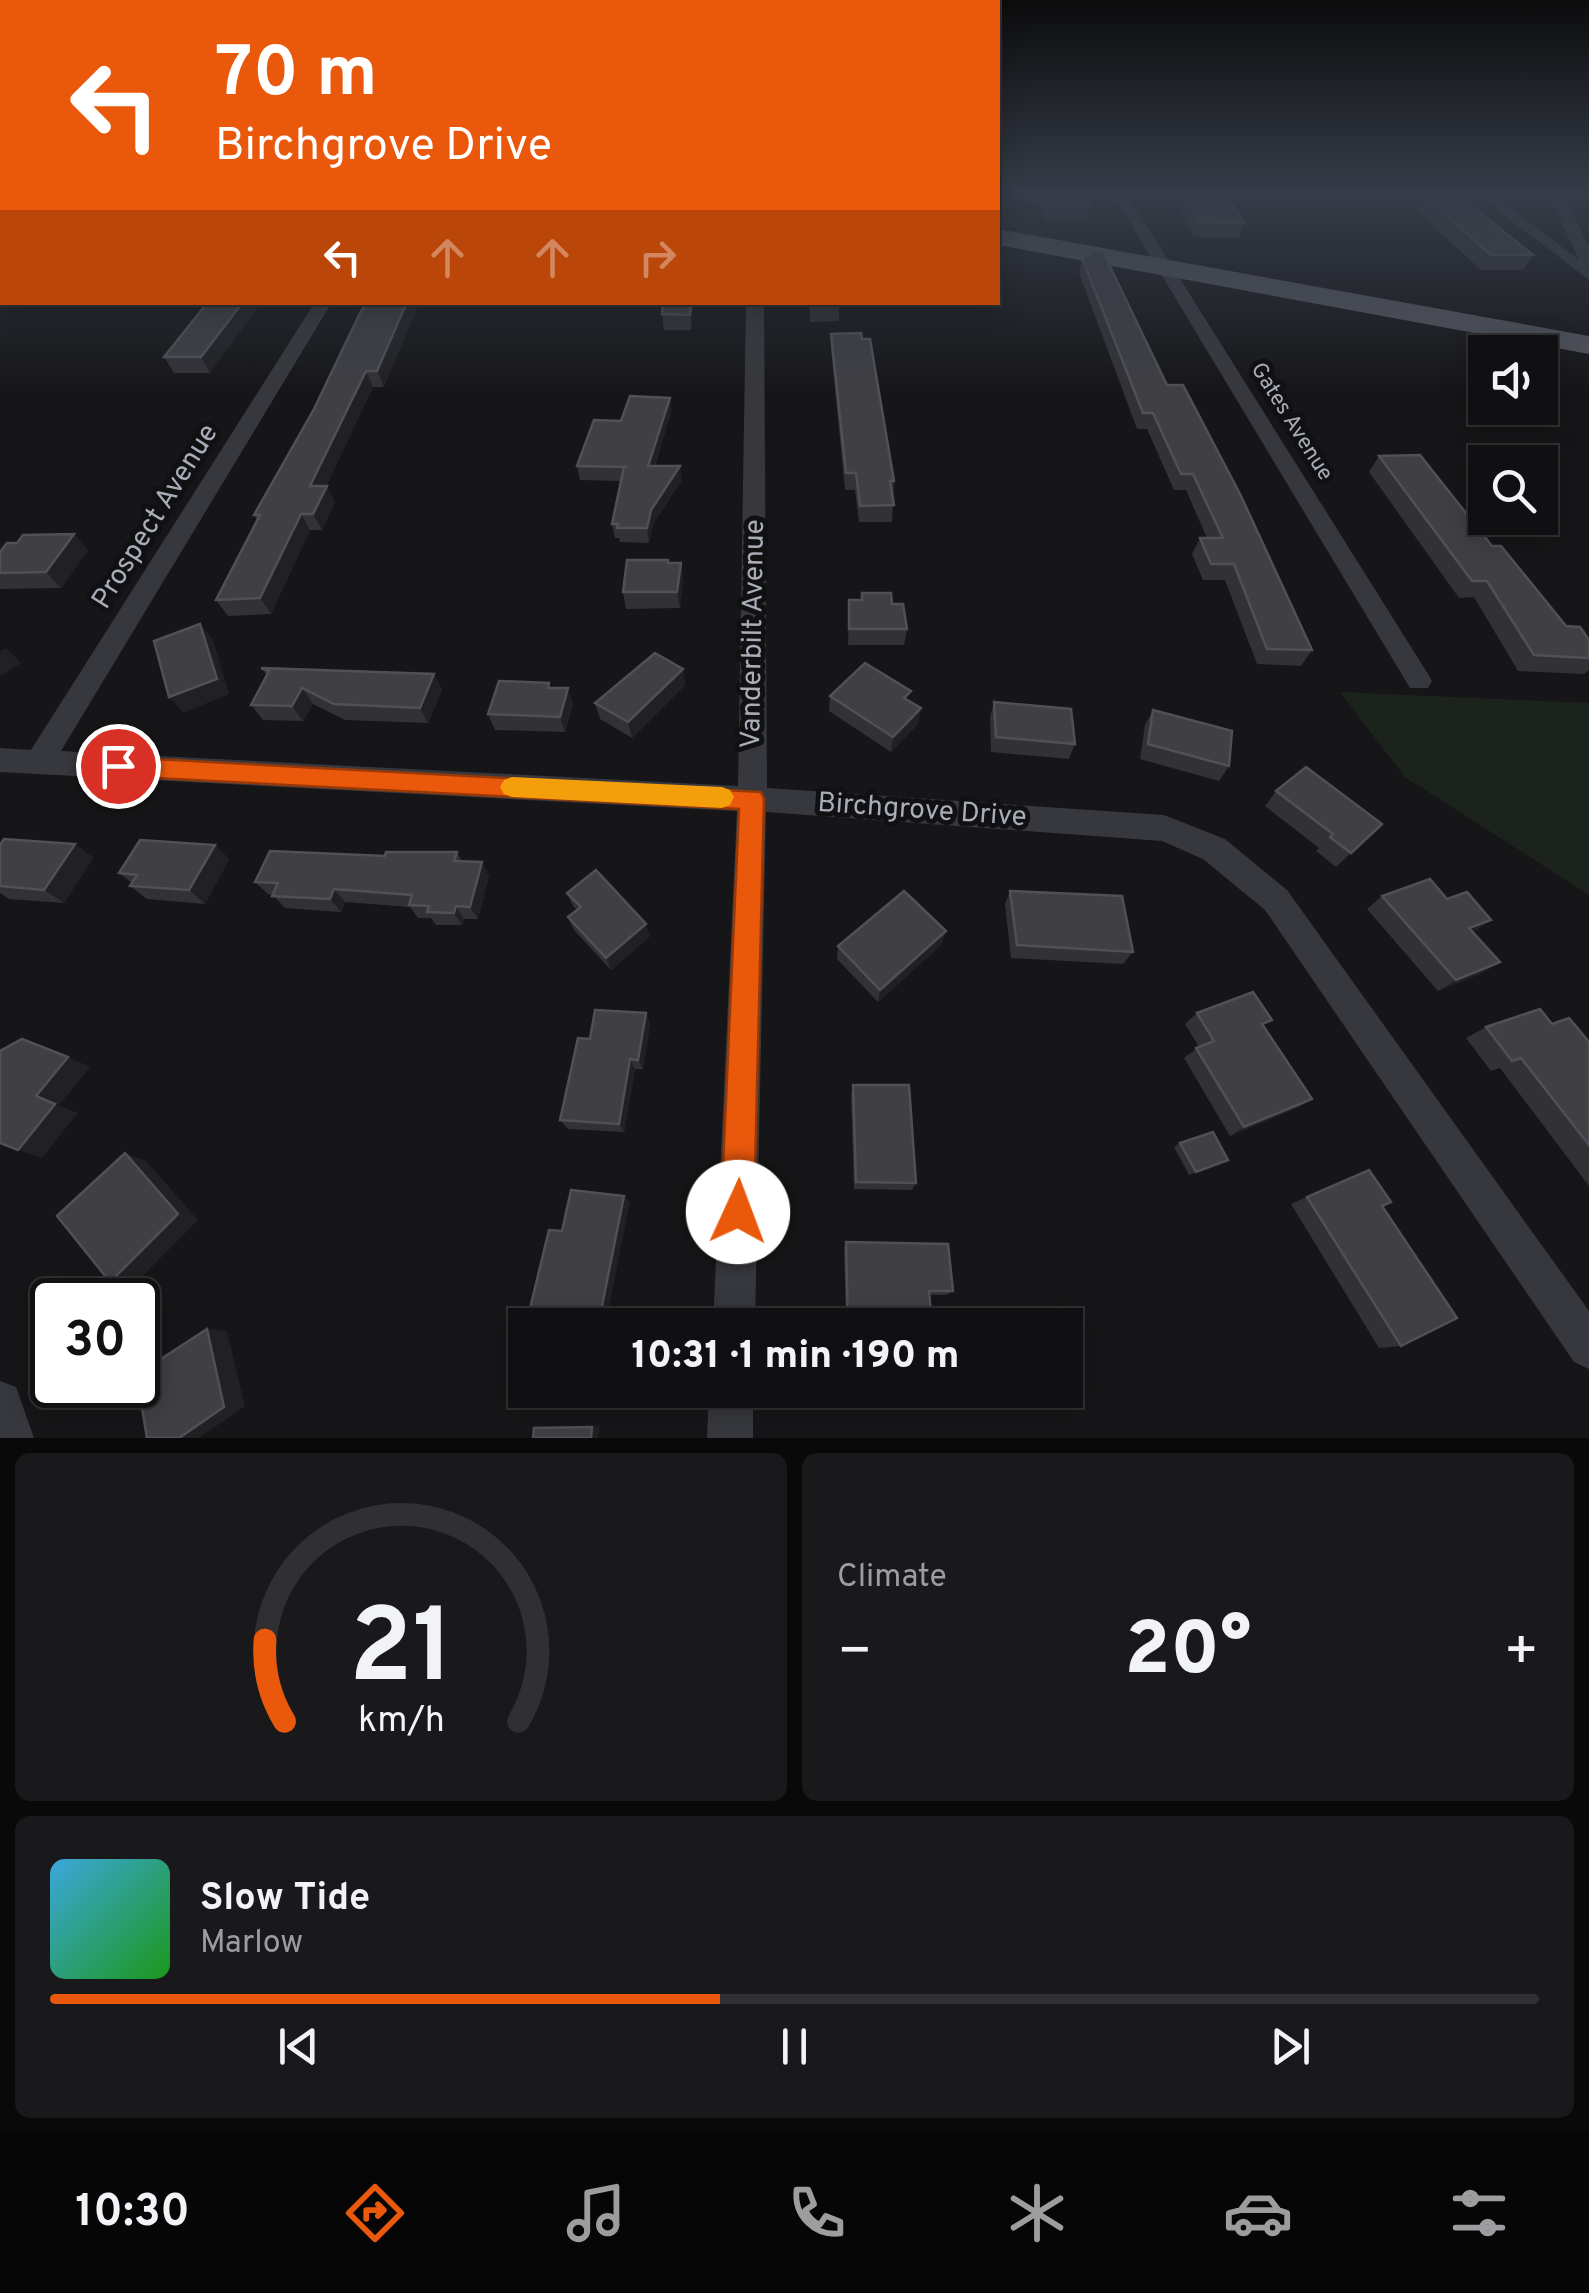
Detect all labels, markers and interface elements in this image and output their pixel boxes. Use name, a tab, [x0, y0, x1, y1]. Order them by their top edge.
text: 70 m	[215, 32, 378, 121]
icon: left	[50, 40, 180, 170]
text: Birchgrove Drive	[215, 119, 552, 176]
icon: left	[315, 230, 370, 285]
icon: ahead	[420, 230, 475, 285]
icon: ahead	[525, 230, 580, 285]
icon: right	[630, 230, 685, 285]
map controls	[1468, 335, 1558, 535]
button: sound	[1468, 335, 1558, 425]
street label: Gates Avenue	[1244, 358, 1338, 486]
street label: Prospect Avenue	[85, 418, 227, 616]
button: search	[1468, 445, 1558, 535]
street label: Vanderbilt Avenue	[734, 519, 774, 749]
pin	[76, 724, 161, 809]
icon: arrive	[91, 739, 146, 794]
street label: Birchgrove Drive	[816, 786, 1028, 836]
position arrow	[686, 1160, 790, 1264]
speed limit sign: 30	[30, 1278, 160, 1408]
text: 10:31 · 1 min · 190 m	[632, 1333, 959, 1382]
text: Climate	[837, 1558, 947, 1598]
text: 21	[348, 1587, 454, 1719]
text: 20°	[1125, 1606, 1251, 1701]
text: −	[837, 1619, 872, 1689]
text: +	[1504, 1619, 1539, 1689]
text: km/h	[358, 1699, 444, 1745]
text: Slow Tide	[200, 1875, 370, 1924]
text: Marlow	[200, 1924, 303, 1964]
icon: previous	[271, 2019, 326, 2074]
icon: pause	[767, 2019, 822, 2074]
icon: next	[1263, 2019, 1318, 2074]
icon: directions	[340, 2178, 410, 2248]
icon: music	[561, 2178, 631, 2248]
icon: phone	[782, 2178, 852, 2248]
icon: climate	[1002, 2178, 1072, 2248]
icon: car	[1223, 2178, 1293, 2248]
icon: filters	[1444, 2178, 1514, 2248]
text: 10:30	[75, 2185, 190, 2242]

